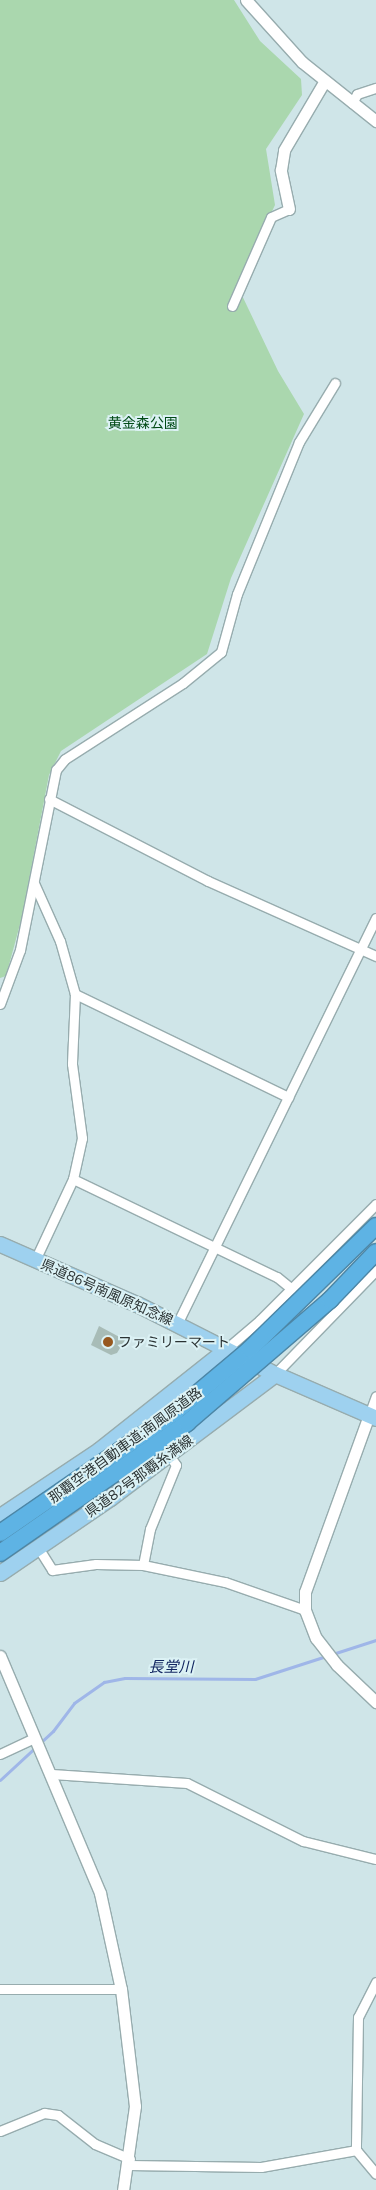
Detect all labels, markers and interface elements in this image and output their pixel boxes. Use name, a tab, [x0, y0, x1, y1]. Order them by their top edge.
park label: 黄金森公園	[108, 415, 178, 431]
street label: 県道86号南風原知念線	[38, 1255, 176, 1329]
place label: ファミリーマート	[118, 1334, 230, 1350]
marker: ファミリーマート	[102, 1336, 114, 1348]
street label: 那覇空港自動車道;南風原道路	[45, 1384, 205, 1506]
street label: 県道82号那覇糸満線	[82, 1431, 196, 1521]
water label: 長堂川	[149, 1658, 193, 1676]

